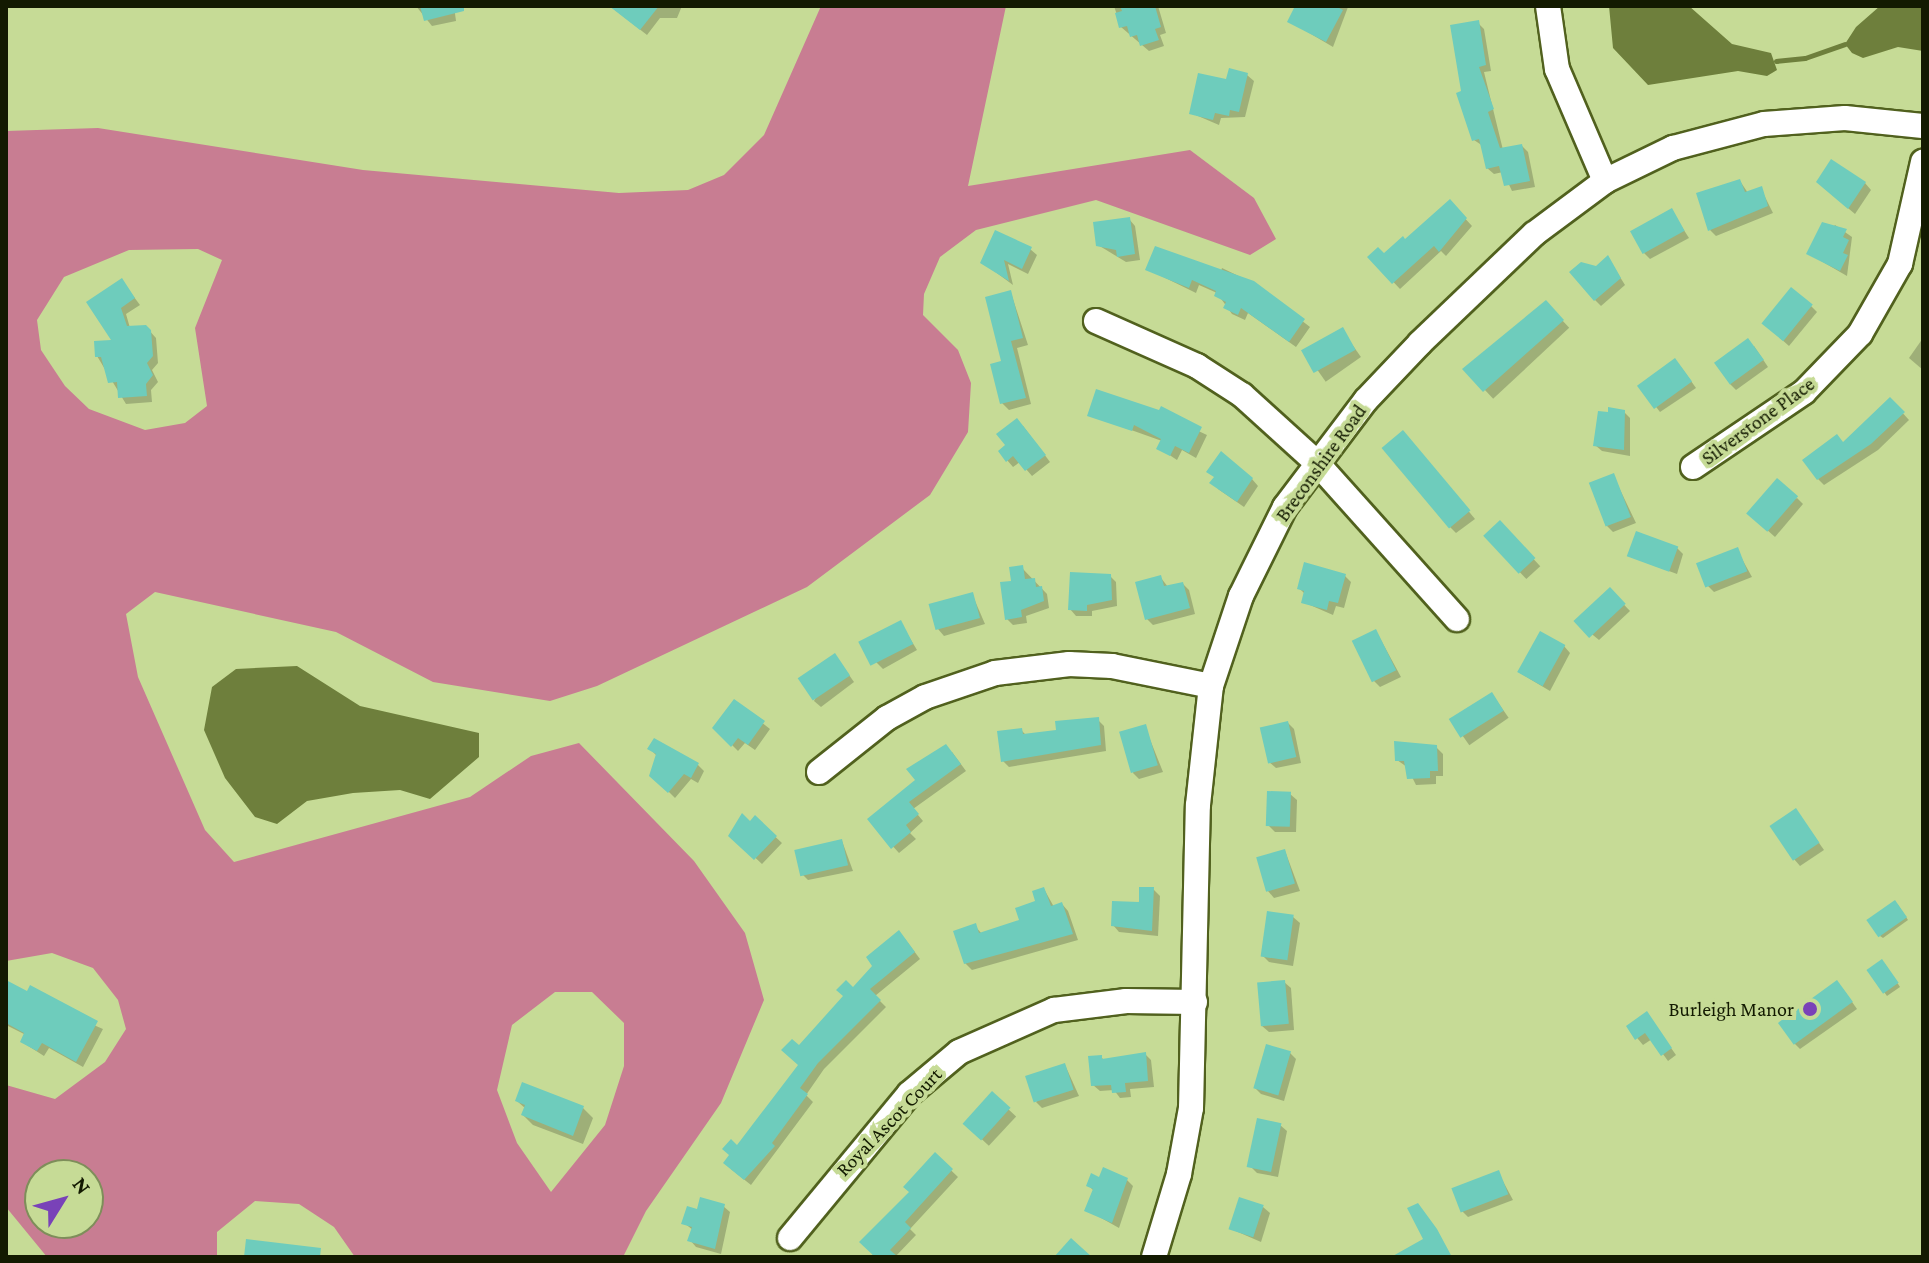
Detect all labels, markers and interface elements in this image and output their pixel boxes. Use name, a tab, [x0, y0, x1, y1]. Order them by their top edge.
street label: Silverstone Place	[1697, 372, 1819, 470]
street label: Breconshire Road	[1270, 400, 1372, 526]
place label: Burleigh Manor	[1668, 997, 1794, 1021]
marker: Burleigh Manor	[1801, 1000, 1819, 1018]
street label: Royal Ascot Court	[831, 1063, 947, 1181]
north arrow	[24, 1159, 104, 1239]
text: N	[67, 1172, 96, 1199]

